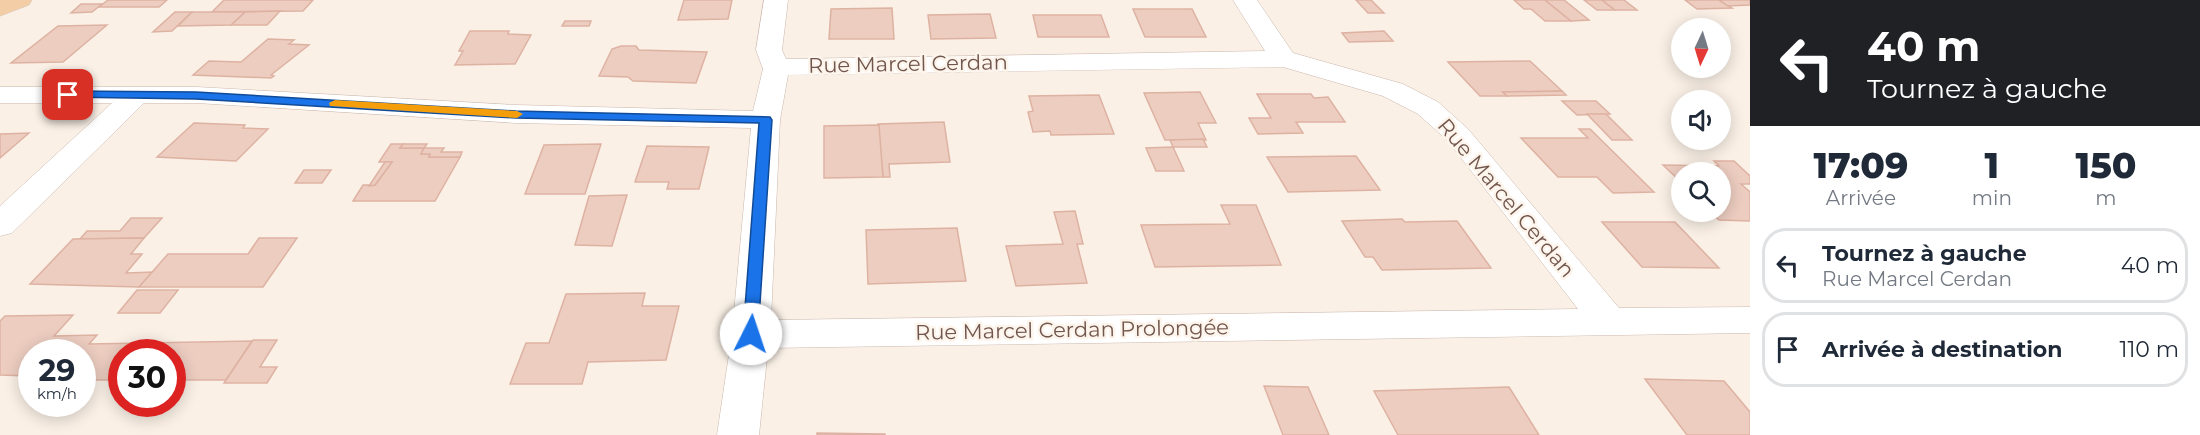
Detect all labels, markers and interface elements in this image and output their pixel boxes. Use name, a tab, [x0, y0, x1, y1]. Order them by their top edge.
north arrow	[1671, 18, 1731, 78]
map controls	[1671, 18, 1731, 222]
text: 40 m	[1867, 20, 1980, 72]
icon: left	[1768, 24, 1846, 102]
street label: Rue Marcel Cerdan	[808, 49, 1008, 78]
pin	[42, 69, 93, 120]
text: Tournez à gauche	[1867, 72, 2107, 105]
icon: arrive	[51, 78, 84, 111]
button: sound	[1671, 90, 1731, 150]
street label: Rue Marcel Cerdan	[1433, 113, 1580, 282]
text: 17:09	[1813, 143, 1908, 187]
text: 1	[1985, 143, 1999, 187]
text: 150	[2075, 143, 2137, 187]
button: search	[1671, 162, 1731, 222]
text: Arrivée	[1826, 186, 1896, 210]
text: min	[1972, 186, 2012, 210]
text: m	[2095, 186, 2117, 210]
text: Tournez à gauche	[1822, 240, 2027, 267]
icon: left	[1771, 249, 1804, 282]
text: 40 m	[2121, 252, 2179, 279]
text: Rue Marcel Cerdan	[1822, 267, 2012, 291]
position arrow	[719, 302, 783, 366]
street label: Rue Marcel Cerdan Prolongée	[915, 314, 1229, 345]
icon: arrive	[1771, 333, 1804, 366]
text: Arrivée à destination	[1822, 336, 2062, 363]
text: 110 m	[2119, 336, 2179, 363]
speed limit sign: 30	[108, 339, 186, 417]
text: 29	[39, 352, 75, 389]
text: km/h	[37, 384, 77, 403]

